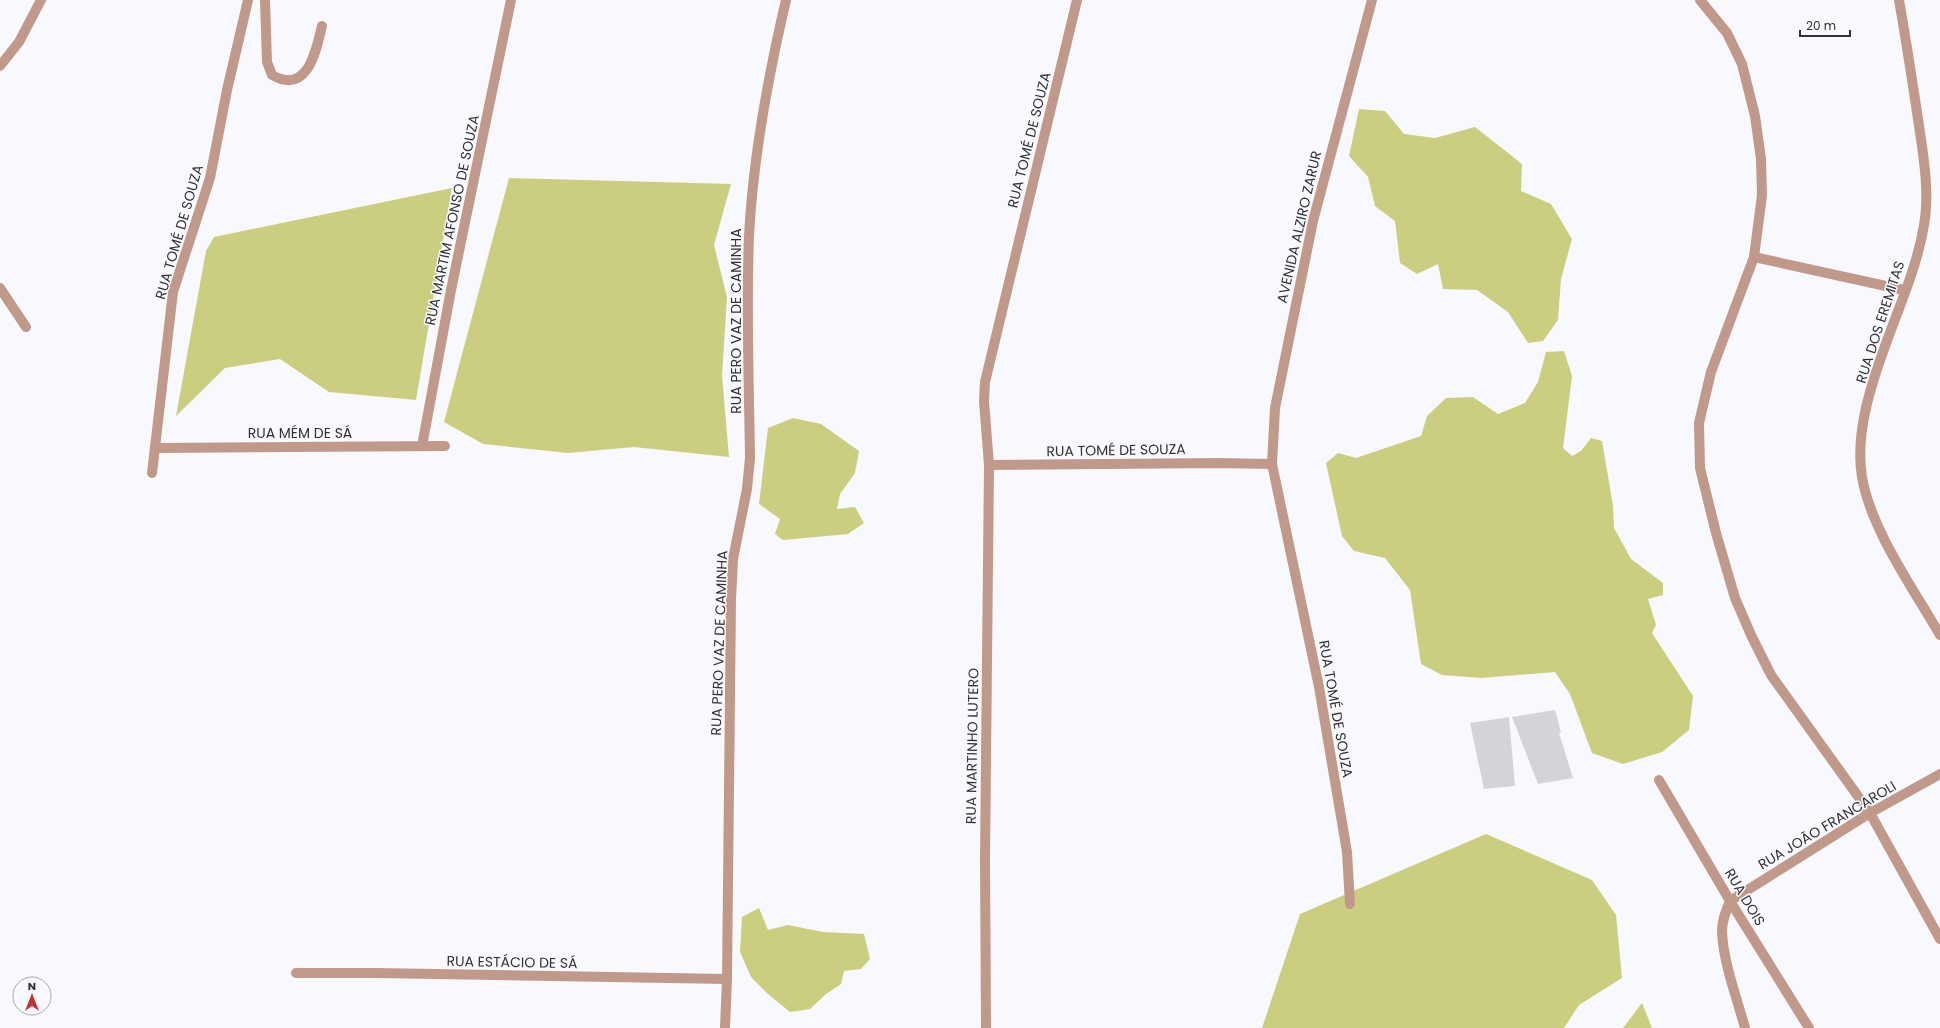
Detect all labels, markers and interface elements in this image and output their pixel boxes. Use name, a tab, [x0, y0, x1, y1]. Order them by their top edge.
scale bar	[1800, 12, 1850, 38]
text: 20 m	[1806, 17, 1836, 34]
street label: RUA TOMÉ DE SOUZA	[1002, 70, 1056, 210]
street label: RUA MARTIM AFONSO DE SOUZA	[420, 113, 484, 327]
street label: AVENIDA ALZIRO ZARUR	[1272, 149, 1326, 305]
street label: RUA TOMÉ DE SOUZA	[150, 162, 208, 302]
street label: RUA PERO VAZ DE CAMINHA	[726, 228, 746, 414]
street label: RUA DOS EREMITAS	[1851, 258, 1909, 386]
street label: RUA MÉM DE SÁ	[248, 423, 352, 443]
street label: RUA TOMÉ DE SOUZA	[1046, 439, 1186, 461]
street label: RUA PERO VAZ DE CAMINHA	[706, 550, 732, 736]
street label: RUA TOMÉ DE SOUZA	[1314, 639, 1358, 779]
street label: RUA MARTINHO LUTERO	[961, 668, 983, 824]
street label: RUA JOÃO FRANCAROLI	[1754, 776, 1900, 874]
street label: RUA DOIS	[1720, 865, 1770, 929]
street label: RUA ESTÁCIO DE SÁ	[446, 951, 578, 973]
north arrow	[12, 976, 52, 1016]
text: N	[28, 978, 36, 994]

